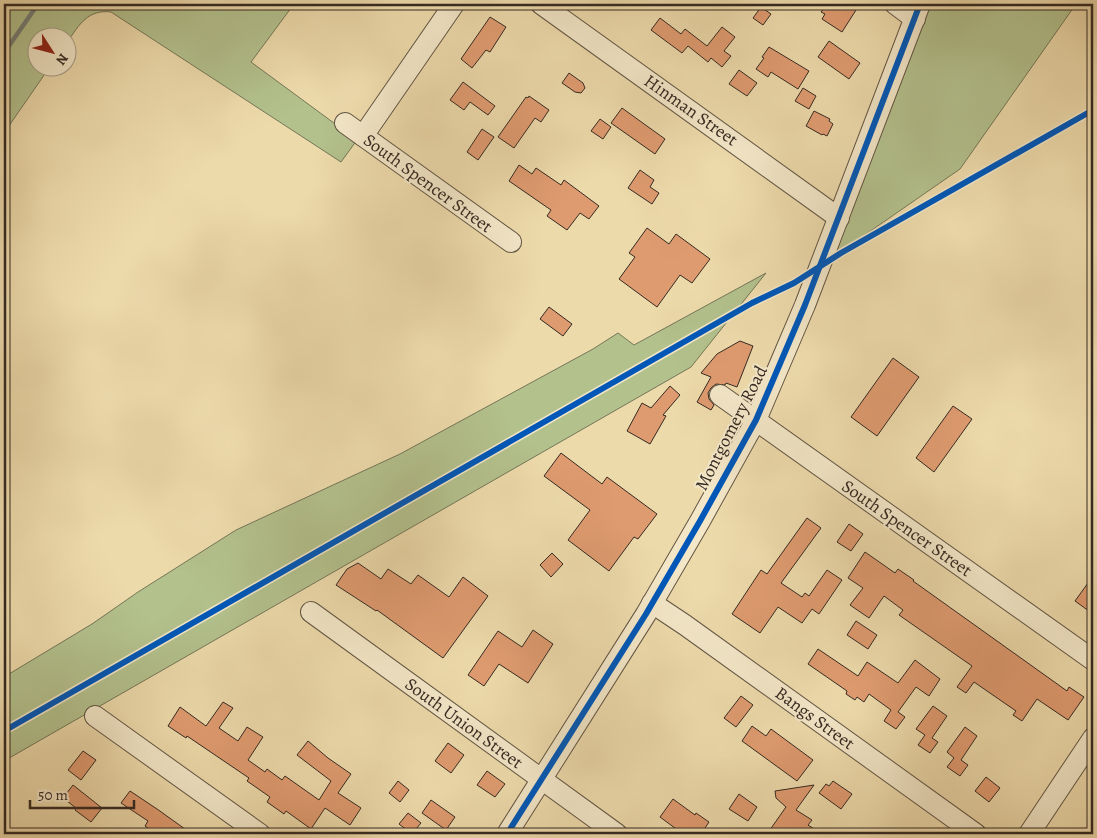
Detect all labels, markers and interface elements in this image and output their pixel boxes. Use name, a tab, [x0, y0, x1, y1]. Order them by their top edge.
north arrow	[28, 28, 78, 78]
text: N	[51, 50, 73, 69]
street label: Hinman Street	[639, 69, 743, 151]
street label: South Spencer Street	[359, 128, 497, 238]
street label: Montgomery Road	[689, 361, 773, 494]
street label: South Spencer Street	[837, 474, 977, 582]
street label: South Union Street	[400, 672, 528, 774]
street label: Bangs Street	[770, 681, 860, 755]
scale bar	[30, 778, 134, 810]
text: 50 m	[38, 785, 68, 805]

